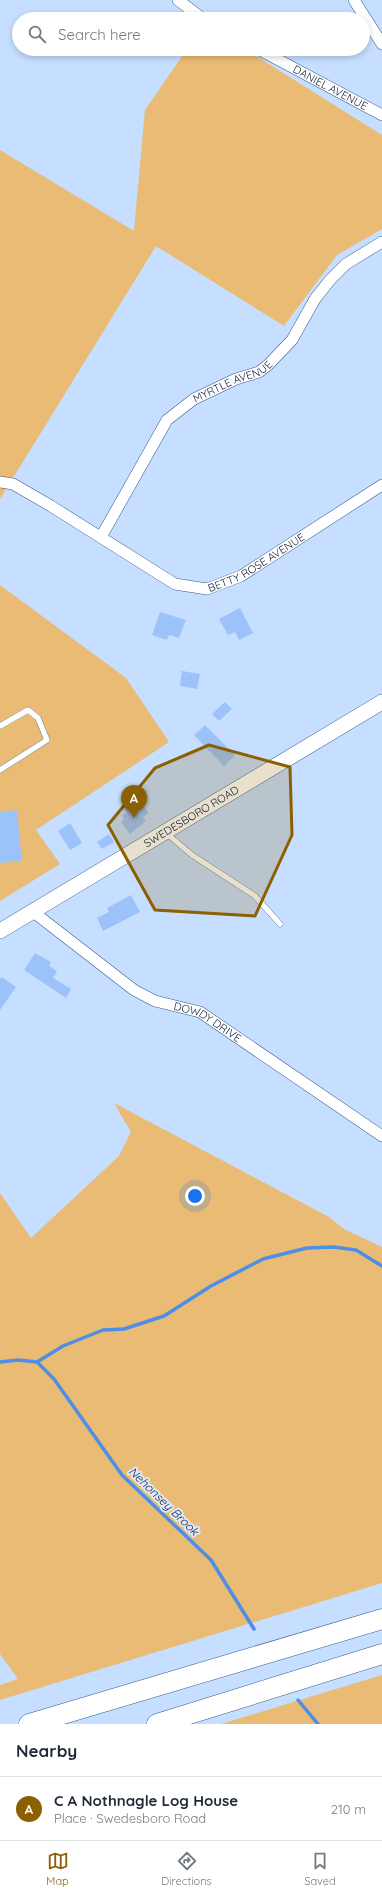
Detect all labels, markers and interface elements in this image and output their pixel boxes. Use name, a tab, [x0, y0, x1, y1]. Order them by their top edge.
search box	[12, 12, 370, 56]
icon: search	[26, 23, 48, 45]
text: Search here	[58, 25, 141, 44]
street label: DANIEL AVENUE	[291, 62, 370, 113]
street label: MYRTLE AVENUE	[190, 358, 275, 406]
street label: BETTY ROSE AVENUE	[206, 530, 307, 595]
street label: SWEDESBORO ROAD	[141, 782, 241, 850]
pin: A	[121, 785, 147, 818]
street label: DOWDY DRIVE	[172, 999, 244, 1045]
your location	[185, 1186, 205, 1206]
water label: Nehonsey Brook	[126, 1464, 203, 1539]
text: Nearby	[16, 1740, 77, 1761]
text: C A Nothnagle Log House	[54, 1791, 238, 1810]
text: A	[25, 1801, 33, 1817]
text: 210 m	[331, 1801, 366, 1817]
text: Place · Swedesboro Road	[54, 1810, 206, 1826]
tab: Map	[46, 1850, 69, 1888]
tab: Directions	[161, 1850, 212, 1888]
tab: Saved	[304, 1850, 336, 1888]

